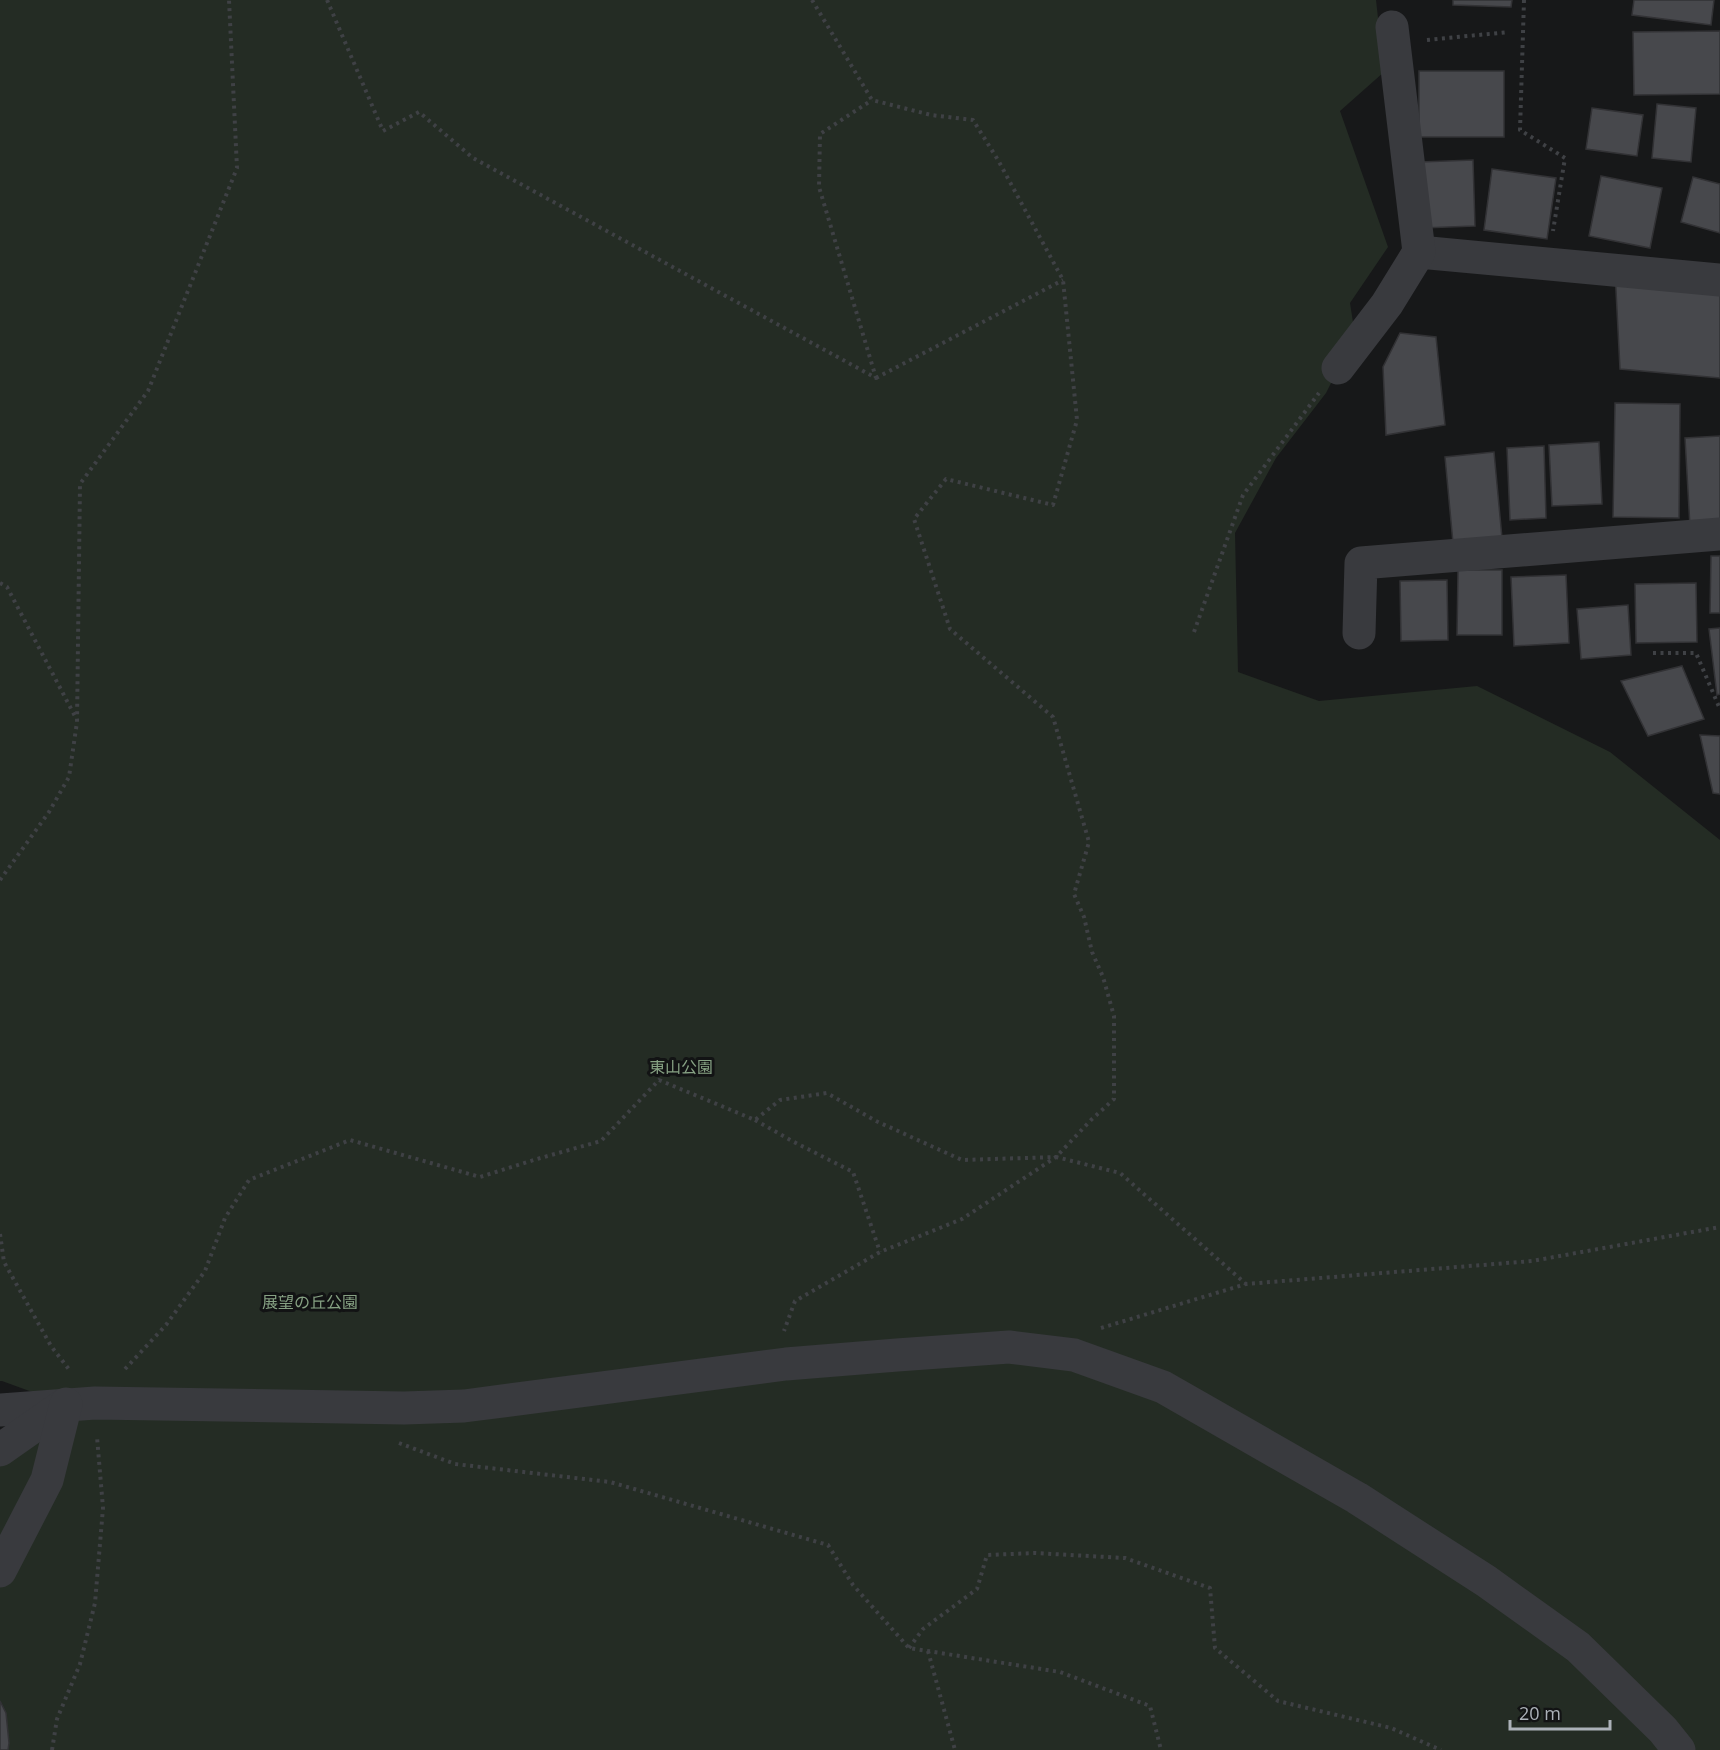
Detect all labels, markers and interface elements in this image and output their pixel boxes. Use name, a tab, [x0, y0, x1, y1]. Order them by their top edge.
park label: 東山公園	[649, 1056, 713, 1078]
park label: 展望の丘公園	[262, 1291, 358, 1313]
scale bar	[1510, 1693, 1610, 1731]
text: 20 m	[1519, 1701, 1561, 1725]

